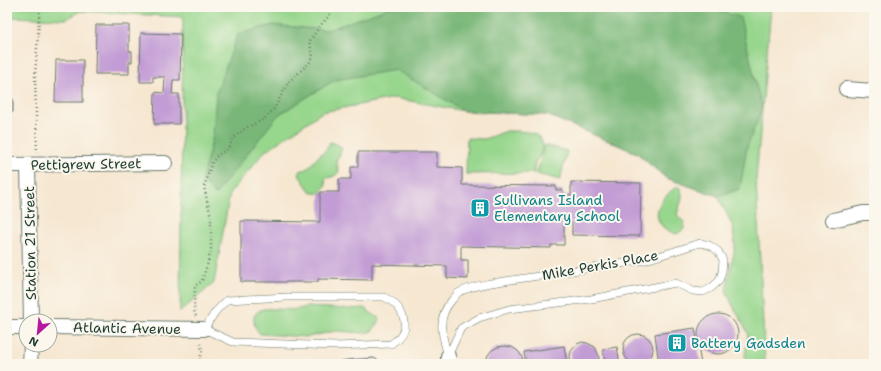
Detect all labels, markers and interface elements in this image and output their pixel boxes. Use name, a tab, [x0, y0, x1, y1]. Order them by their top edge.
street label: Pettigrew Street	[30, 154, 142, 174]
street label: Station 21 Street	[20, 186, 40, 300]
place label: Sullivans Island Elementary School	[494, 191, 621, 225]
building icon: Sullivans Island Elementary School	[469, 197, 491, 219]
street label: Mike Perkis Place	[541, 246, 659, 284]
north arrow	[18, 313, 58, 353]
street label: Atlantic Avenue	[73, 318, 181, 338]
building icon: Battery Gadsden	[666, 332, 688, 354]
text: N	[26, 333, 41, 350]
place label: Battery Gadsden	[691, 334, 806, 352]

